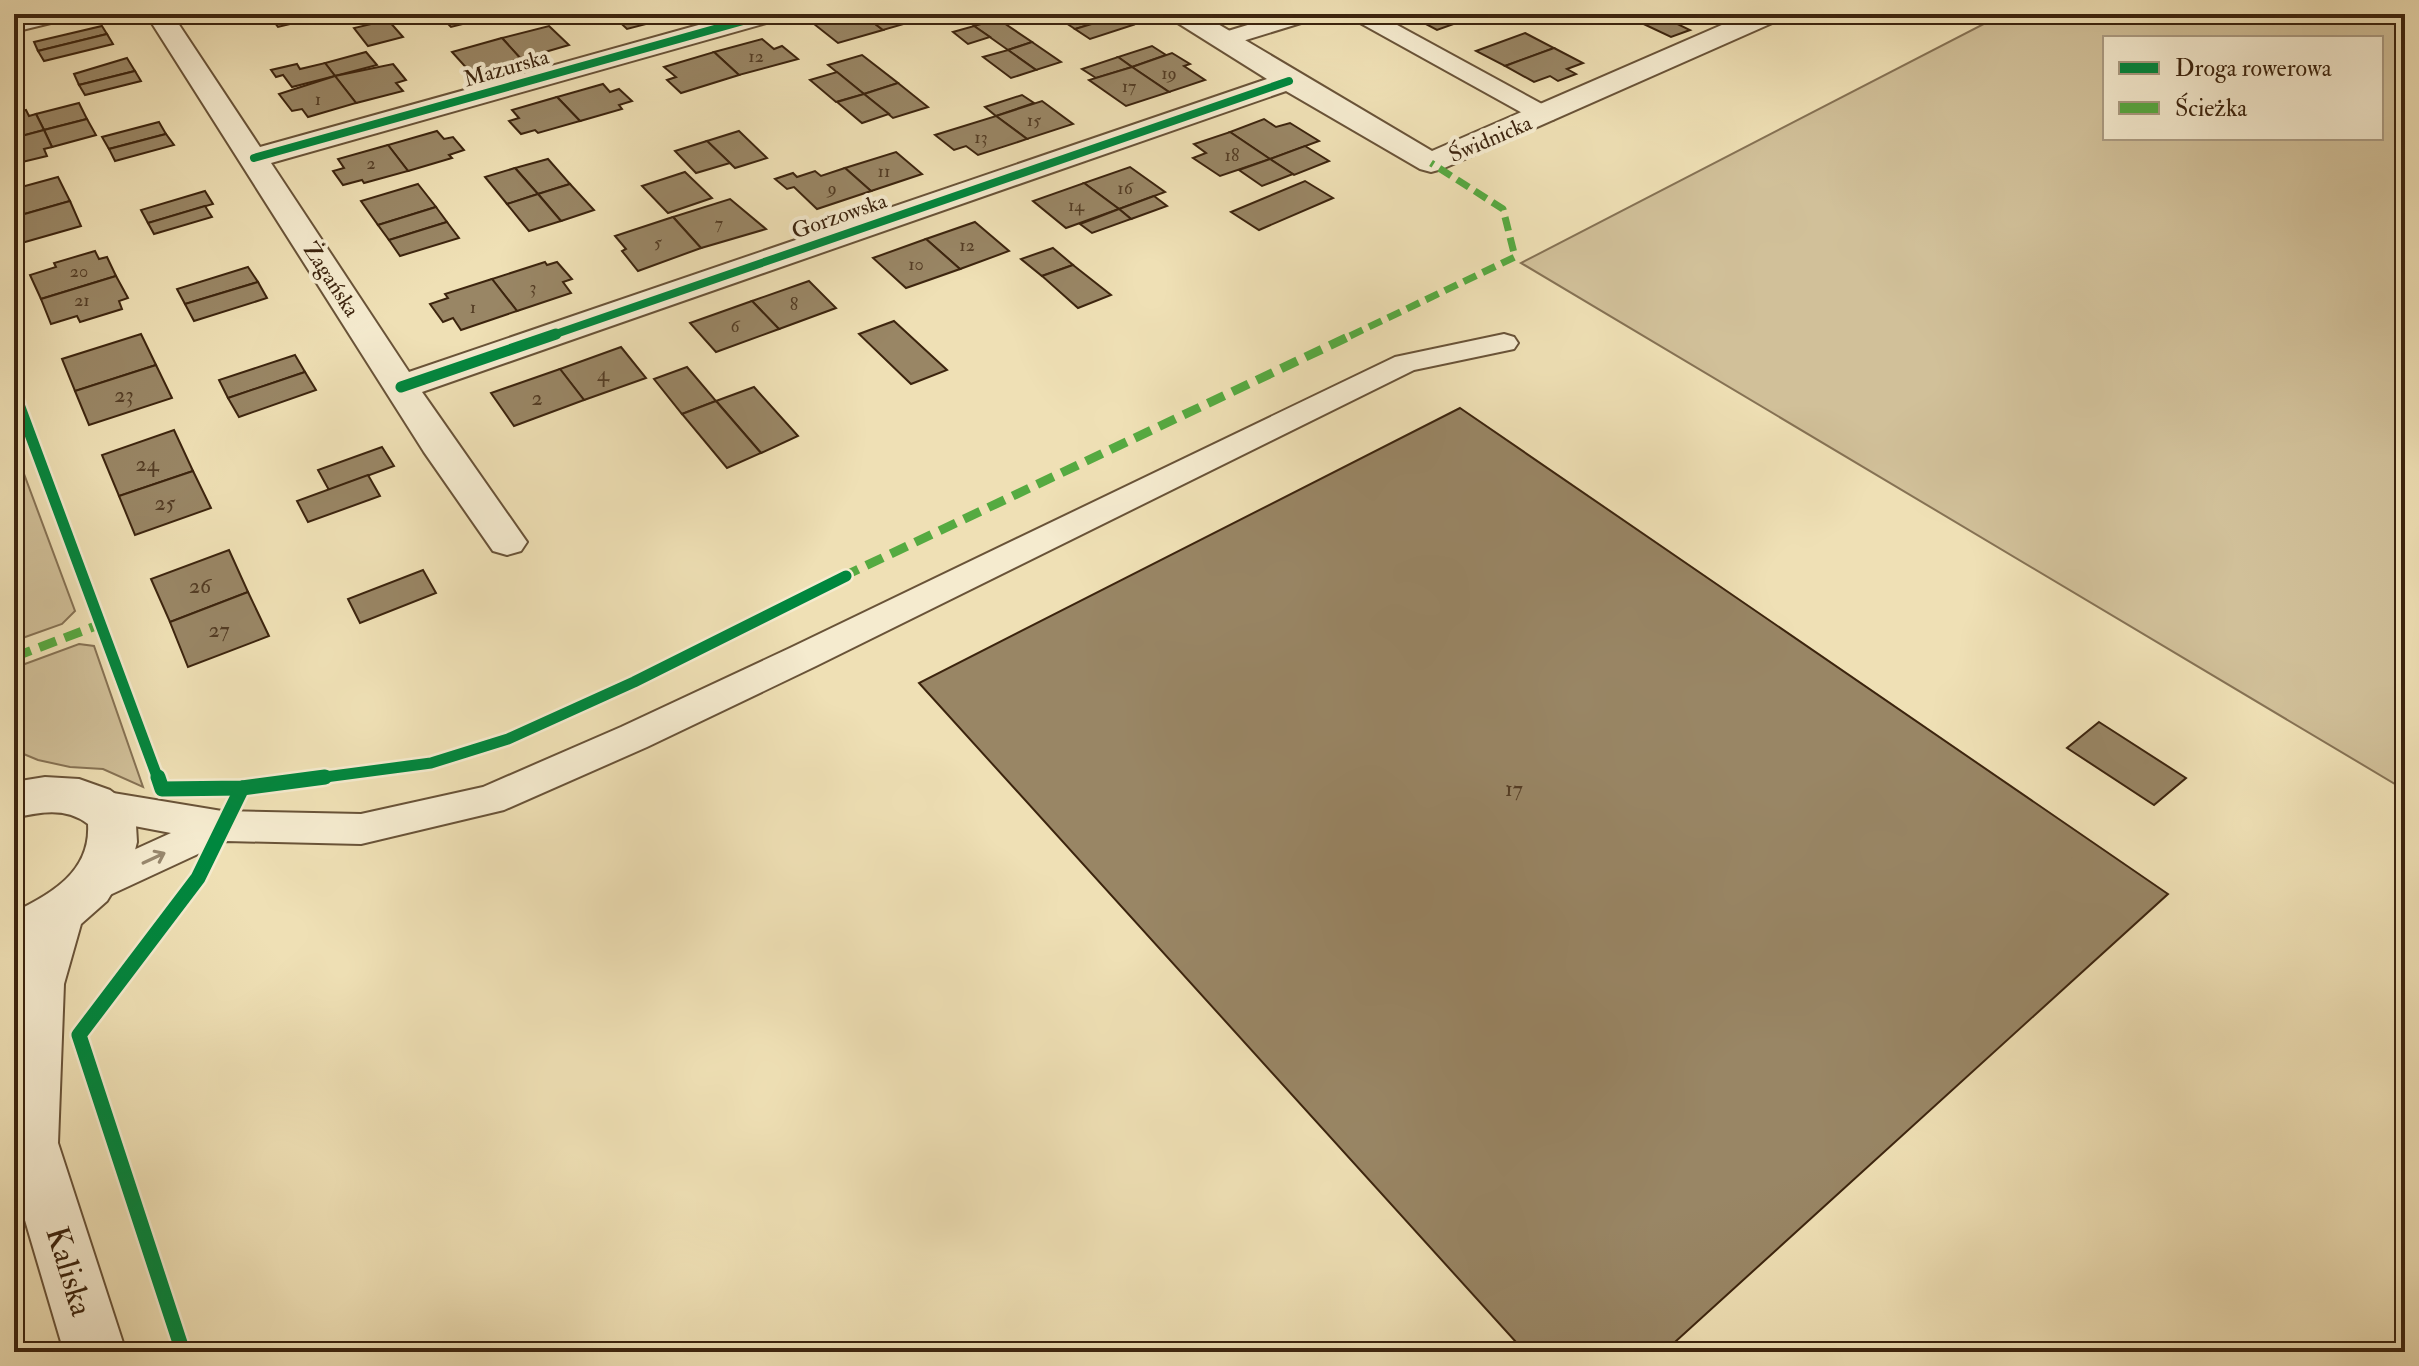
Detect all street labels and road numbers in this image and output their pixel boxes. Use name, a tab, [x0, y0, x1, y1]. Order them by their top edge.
street label: Mazurska	[460, 42, 553, 93]
street label: Świdnicka	[1445, 109, 1537, 169]
street label: Gorzowska	[788, 186, 892, 245]
street label: Żagańska	[297, 236, 367, 323]
street label: Kaliska	[37, 1222, 102, 1322]

